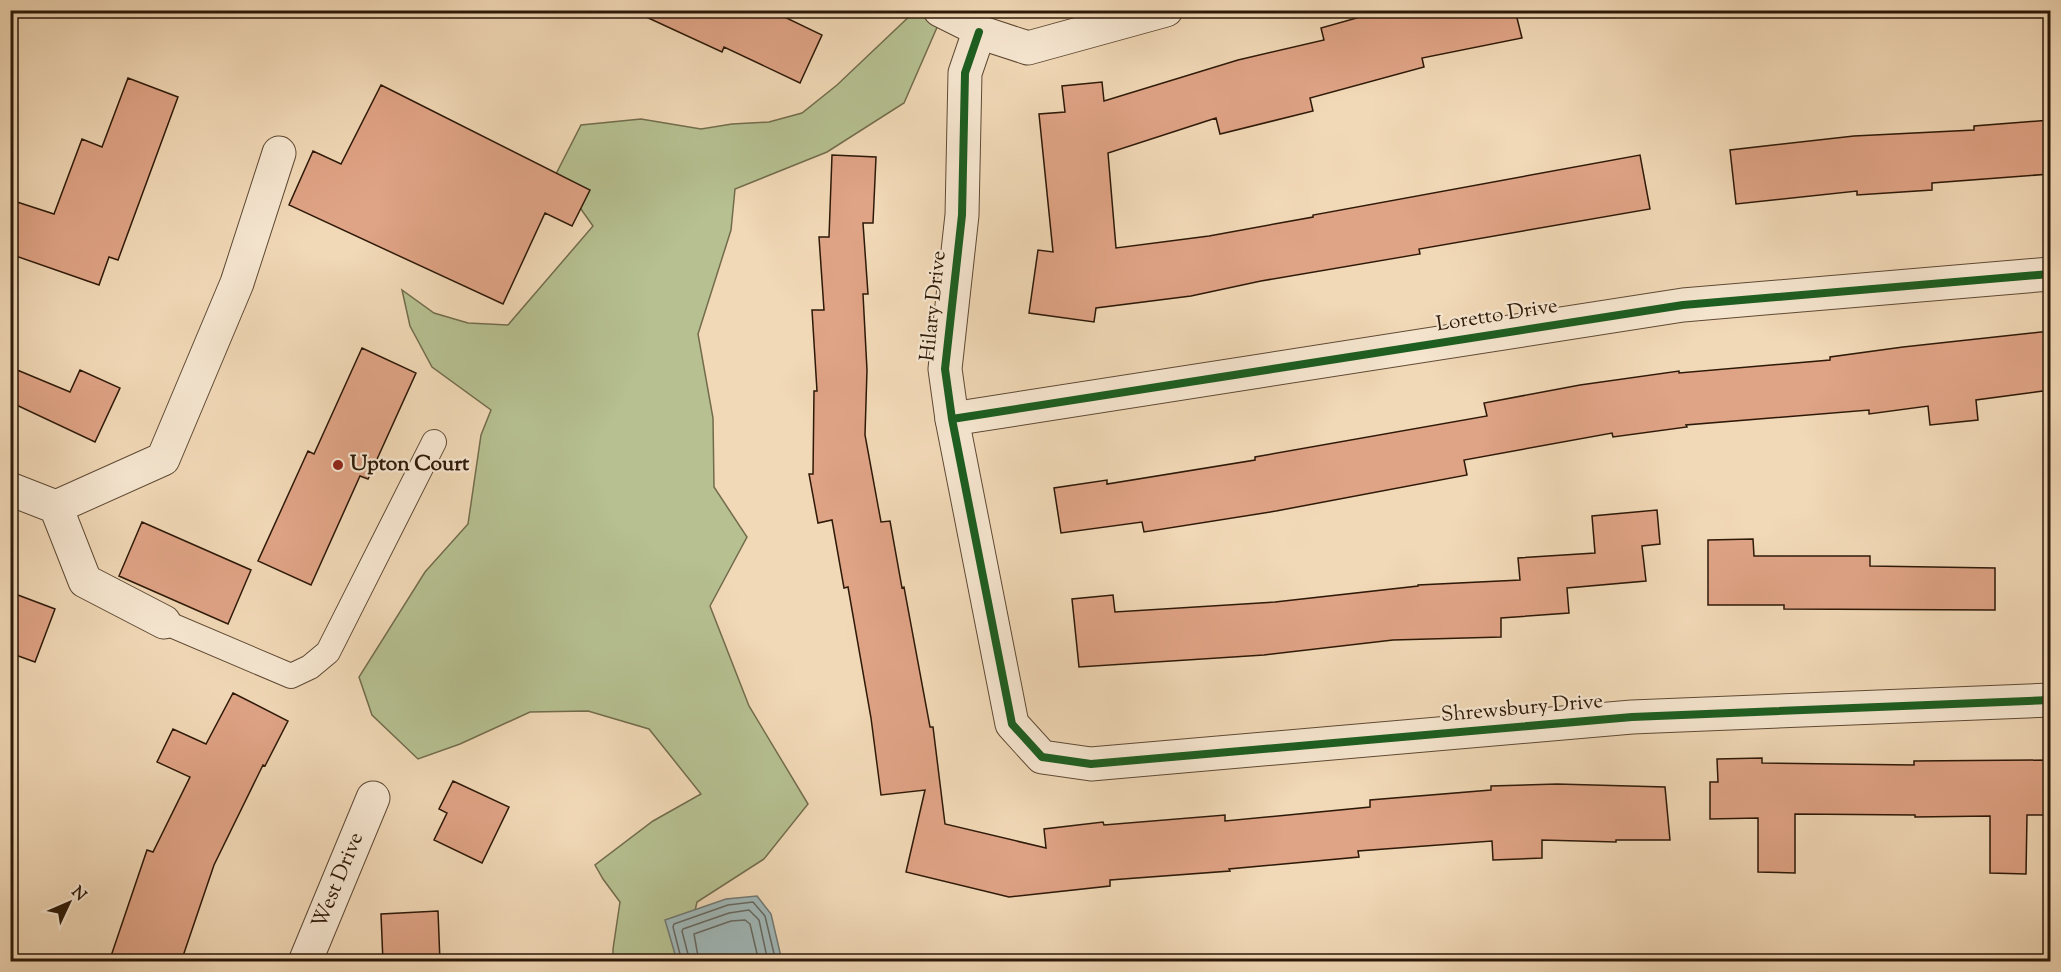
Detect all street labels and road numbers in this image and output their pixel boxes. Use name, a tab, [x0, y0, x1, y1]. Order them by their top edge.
street label: Hilary Drive	[913, 249, 955, 363]
street label: Loretto Drive	[1434, 292, 1560, 340]
street label: Shrewsbury Drive	[1440, 687, 1604, 731]
street label: West Drive	[305, 828, 372, 933]

